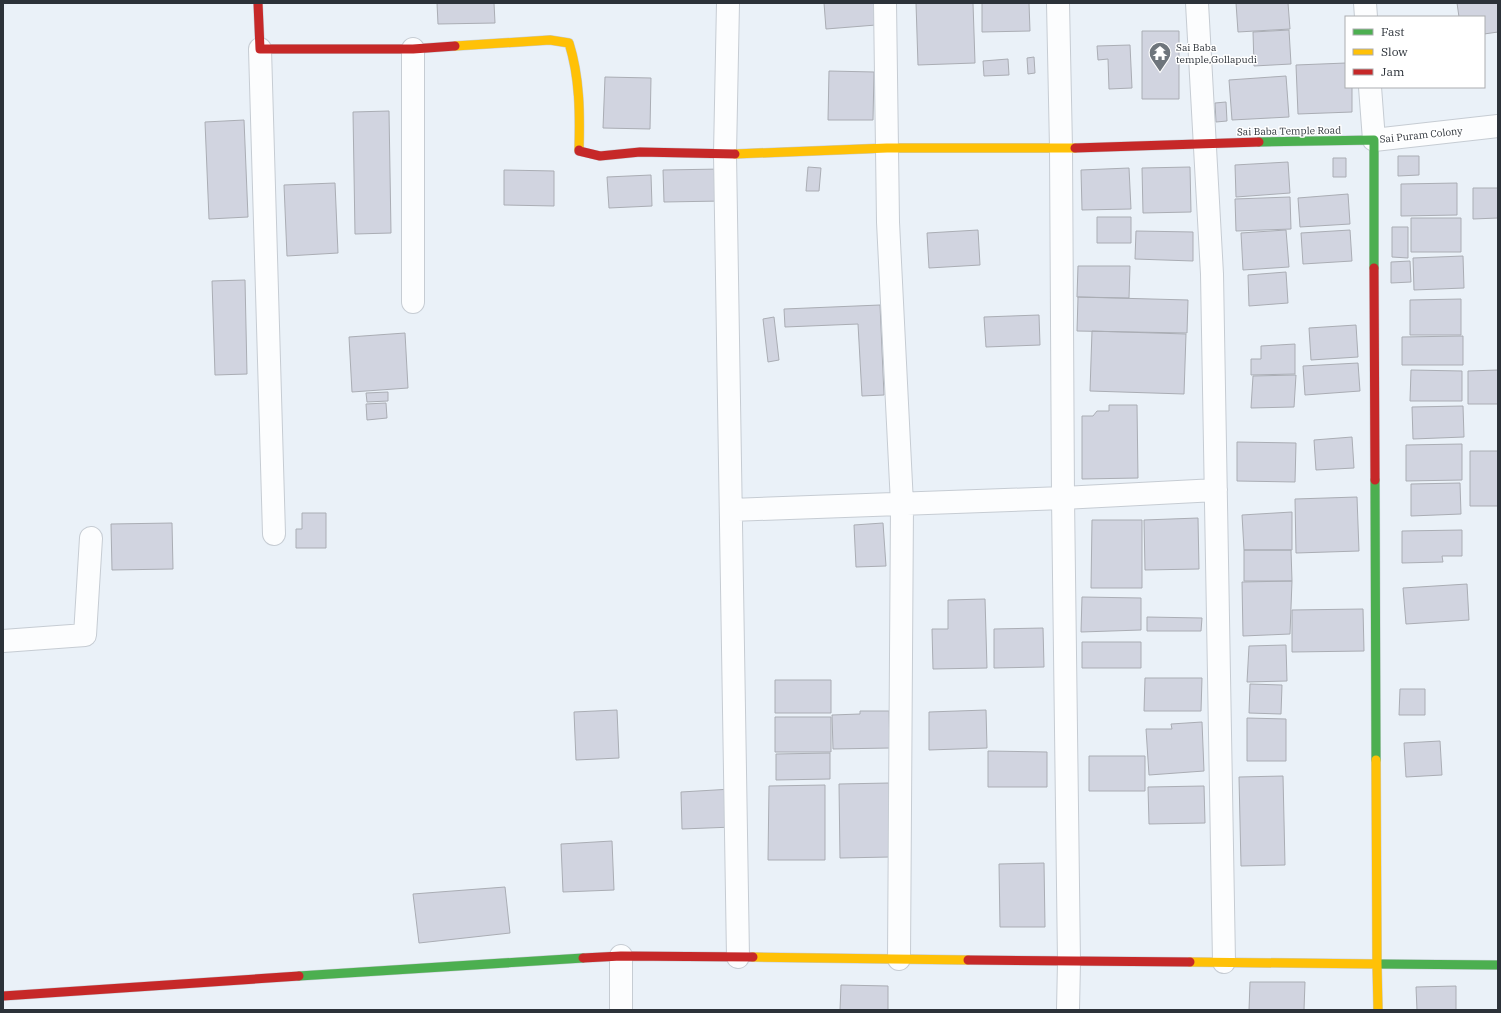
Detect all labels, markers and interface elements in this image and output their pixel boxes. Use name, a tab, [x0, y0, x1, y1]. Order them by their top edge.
legend	[1345, 16, 1485, 88]
text: Fast	[1381, 24, 1405, 39]
temple icon: Sai Baba temple,Gollapudi	[1147, 40, 1173, 73]
place label: Sai Baba temple,Gollapudi	[1176, 41, 1257, 66]
text: Slow	[1381, 44, 1408, 59]
text: Jam	[1381, 64, 1405, 79]
street label: Sai Baba Temple Road	[1237, 124, 1341, 138]
street label: Sai Puram Colony	[1379, 124, 1464, 146]

